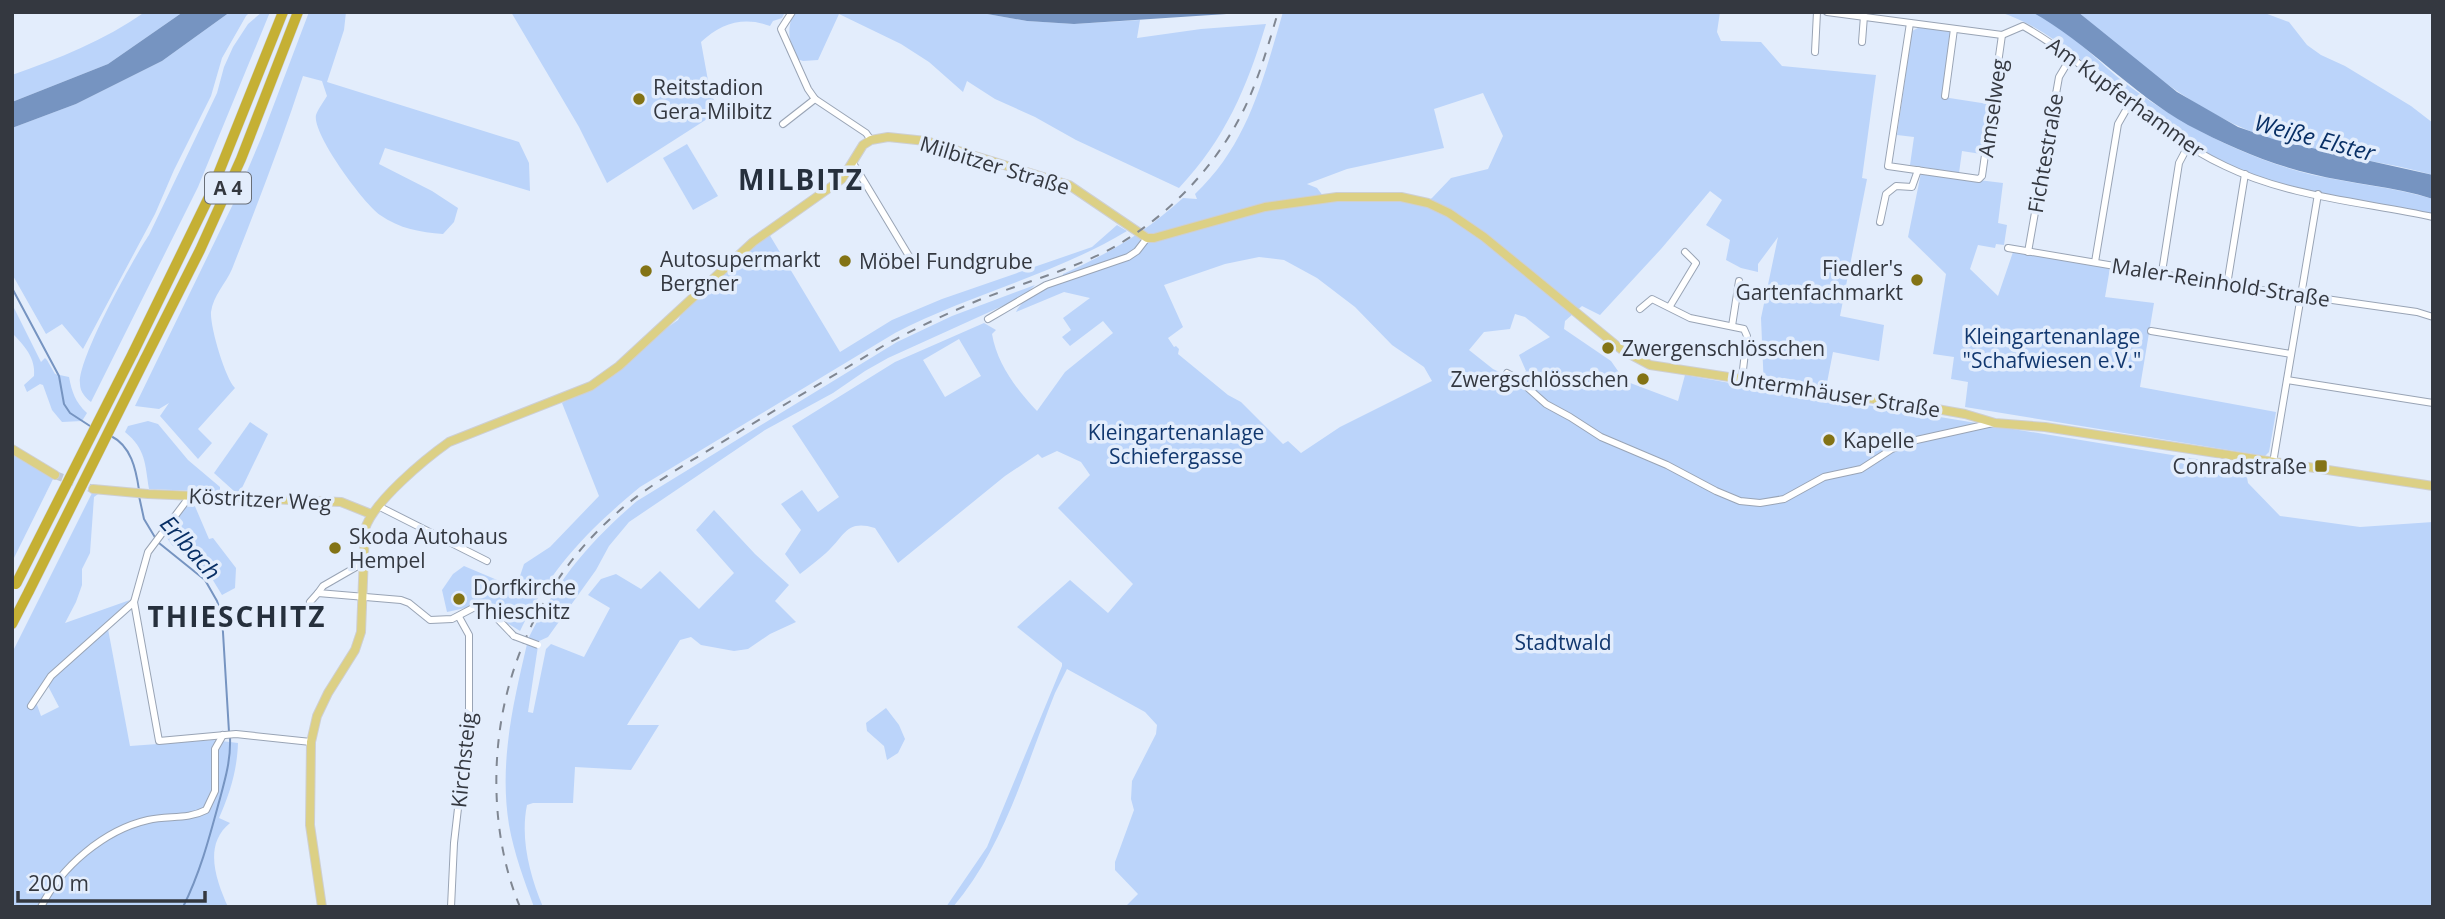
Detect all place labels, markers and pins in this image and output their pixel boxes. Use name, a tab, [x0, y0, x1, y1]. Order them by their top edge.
place label: Reitstadion Gera-Milbitz	[653, 73, 772, 125]
marker: Reitstadion Gera-Milbitz	[631, 91, 647, 107]
place label: Autosupermarkt Bergner	[660, 245, 821, 297]
place label: Möbel Fundgrube	[859, 247, 1033, 275]
marker: Möbel Fundgrube	[837, 253, 853, 269]
place label: Fiedler's Gartenfachmarkt	[1735, 254, 1903, 306]
marker: Autosupermarkt Bergner	[638, 263, 654, 279]
marker: Fiedler's Gartenfachmarkt	[1909, 272, 1925, 288]
place label: Zwergenschlösschen	[1622, 334, 1825, 362]
marker: Zwergenschlösschen	[1600, 340, 1616, 356]
place label: Zwergschlösschen	[1450, 365, 1629, 393]
marker: Zwergschlösschen	[1635, 371, 1651, 387]
place label: Kapelle	[1843, 426, 1915, 454]
marker: Kapelle	[1821, 432, 1837, 448]
place label: Conradstraße	[2173, 452, 2307, 480]
marker: Conradstraße	[2313, 458, 2329, 474]
place label: Skoda Autohaus Hempel	[349, 522, 508, 574]
marker: Skoda Autohaus Hempel	[327, 540, 343, 556]
place label: Dorfkirche Thieschitz	[473, 573, 576, 625]
marker: Dorfkirche Thieschitz	[451, 591, 467, 607]

